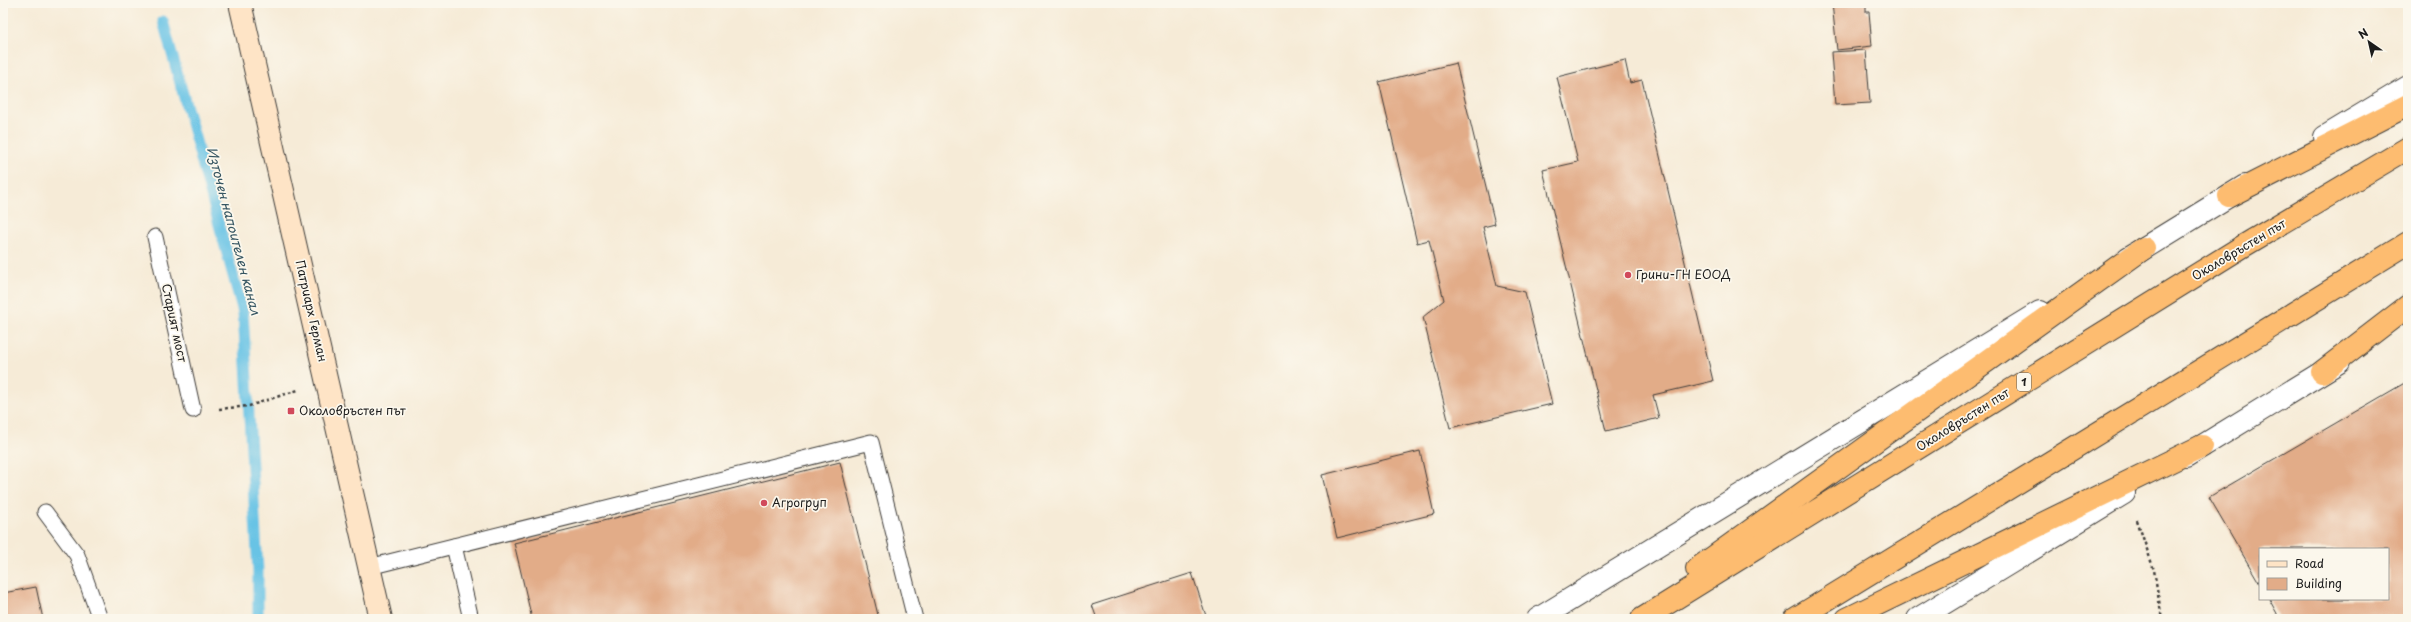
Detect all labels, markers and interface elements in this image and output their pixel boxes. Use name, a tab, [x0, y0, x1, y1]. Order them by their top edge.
north arrow	[2349, 22, 2389, 62]
text: N	[2355, 24, 2372, 43]
water label: Източен напоителен канал	[203, 145, 266, 317]
street label: Околовръстен път	[2188, 214, 2289, 284]
street label: Патриарх Герман	[291, 258, 332, 364]
place label: Грини-ГН ЕООД	[1636, 265, 1731, 283]
marker: Грини-ГН ЕООД	[1623, 270, 1633, 280]
street label: Старият мост	[158, 282, 192, 364]
road number: 1	[2017, 373, 2031, 391]
street label: Околовръстен път	[1912, 383, 2013, 455]
place label: Околовръстен път	[299, 401, 406, 419]
marker: Околовръстен път	[286, 406, 296, 416]
place label: Агрогруп	[772, 493, 827, 511]
marker: Агрогруп	[759, 498, 769, 508]
legend	[2259, 548, 2389, 600]
text: Road	[2295, 554, 2324, 572]
text: Building	[2295, 574, 2342, 592]

